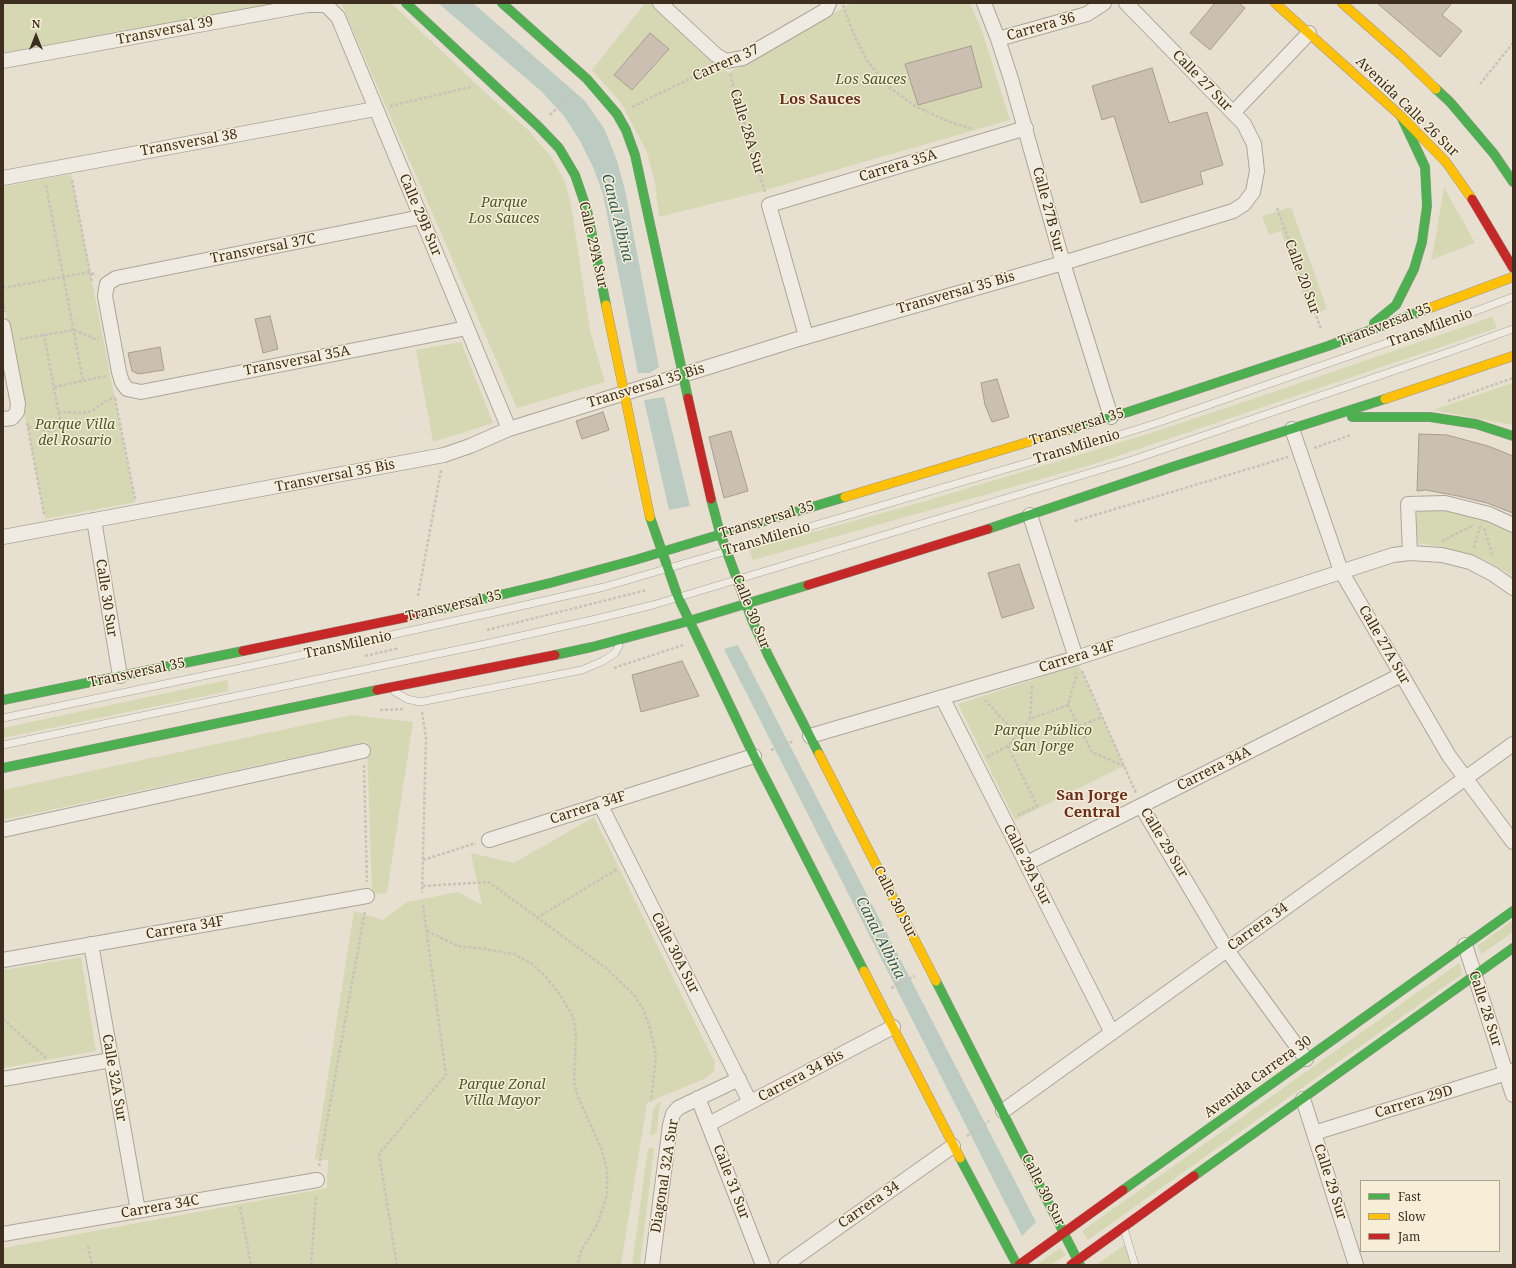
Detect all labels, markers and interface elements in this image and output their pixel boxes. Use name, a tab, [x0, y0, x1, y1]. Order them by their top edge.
street label: Carrera 36	[1005, 9, 1077, 45]
street label: Transversal 39	[115, 13, 215, 49]
north arrow	[16, 16, 56, 56]
text: N	[32, 16, 40, 31]
street label: Carrera 37	[690, 41, 762, 85]
street label: Calle 27 Sur	[1169, 47, 1235, 115]
street label: Avenida Calle 26 Sur	[1352, 53, 1462, 161]
park label: Los Sauces	[835, 72, 907, 88]
street label: Calle 28A Sur	[726, 87, 768, 177]
district label: Los Sauces	[779, 91, 861, 109]
street label: Transversal 38	[139, 126, 239, 160]
street label: Carrera 35A	[857, 146, 939, 186]
street label: Calle 27B Sur	[1029, 165, 1067, 255]
street label: Calle 29B Sur	[395, 171, 445, 259]
water label: Canal Albina	[597, 172, 637, 264]
park label: Parque Los Sauces	[468, 195, 540, 228]
street label: Calle 29A Sur	[575, 200, 611, 290]
street label: Transversal 37C	[209, 231, 317, 267]
street label: Calle 20 Sur	[1281, 237, 1323, 317]
street label: Transversal 35 Bis	[895, 268, 1017, 318]
street label: Transversal 35	[1336, 300, 1434, 350]
street label: TransMilenio	[1385, 305, 1475, 351]
street label: Transversal 35A	[242, 342, 352, 380]
street label: Transversal 35 Bis	[585, 360, 707, 412]
street label: Transversal 35	[1028, 405, 1126, 449]
park label: Parque Villa del Rosario	[35, 417, 115, 450]
street label: TransMilenio	[1032, 426, 1122, 468]
street label: Transversal 35 Bis	[274, 456, 396, 496]
street label: Transversal 35	[718, 498, 816, 542]
street label: TransMilenio	[722, 519, 812, 559]
street label: Calle 30 Sur	[92, 558, 120, 638]
street label: Calle 30 Sur	[728, 572, 774, 652]
street label: Transversal 35	[404, 587, 504, 625]
street label: Calle 27A Sur	[1355, 602, 1413, 688]
street label: TransMilenio	[303, 628, 393, 662]
street label: Carrera 34F	[1037, 637, 1117, 677]
street label: Transversal 35	[87, 655, 187, 691]
park label: Parque Público San Jorge	[994, 723, 1092, 756]
street label: Carrera 34A	[1174, 743, 1254, 795]
district label: San Jorge Central	[1056, 787, 1128, 822]
street label: Carrera 34F	[548, 788, 628, 828]
street label: Calle 29 Sur	[1137, 805, 1191, 881]
street label: Calle 29A Sur	[999, 822, 1055, 908]
street label: Calle 30 Sur	[870, 863, 920, 941]
water label: Canal Albina	[852, 894, 908, 982]
street label: Carrera 34	[1224, 899, 1292, 955]
street label: Calle 30A Sur	[647, 910, 703, 996]
street label: Carrera 34F	[145, 913, 225, 943]
street label: Calle 28 Sur	[1465, 969, 1505, 1049]
street label: Avenida Carrera 30	[1201, 1032, 1315, 1122]
street label: Calle 32A Sur	[98, 1033, 130, 1123]
street label: Carrera 34 Bis	[755, 1046, 847, 1106]
park label: Parque Zonal Villa Mayor	[458, 1077, 546, 1110]
street label: Carrera 29D	[1373, 1082, 1455, 1122]
street label: Diagonal 32A Sur	[648, 1118, 682, 1234]
street label: Calle 31 Sur	[709, 1142, 753, 1222]
street label: Calle 29 Sur	[1310, 1142, 1350, 1222]
street label: Calle 30 Sur	[1018, 1151, 1068, 1229]
street label: Carrera 34	[835, 1178, 903, 1232]
legend	[1360, 1180, 1500, 1252]
text: Fast	[1398, 1188, 1421, 1205]
street label: Carrera 34C	[120, 1192, 200, 1222]
text: Slow	[1398, 1208, 1426, 1225]
text: Jam	[1398, 1228, 1420, 1245]

